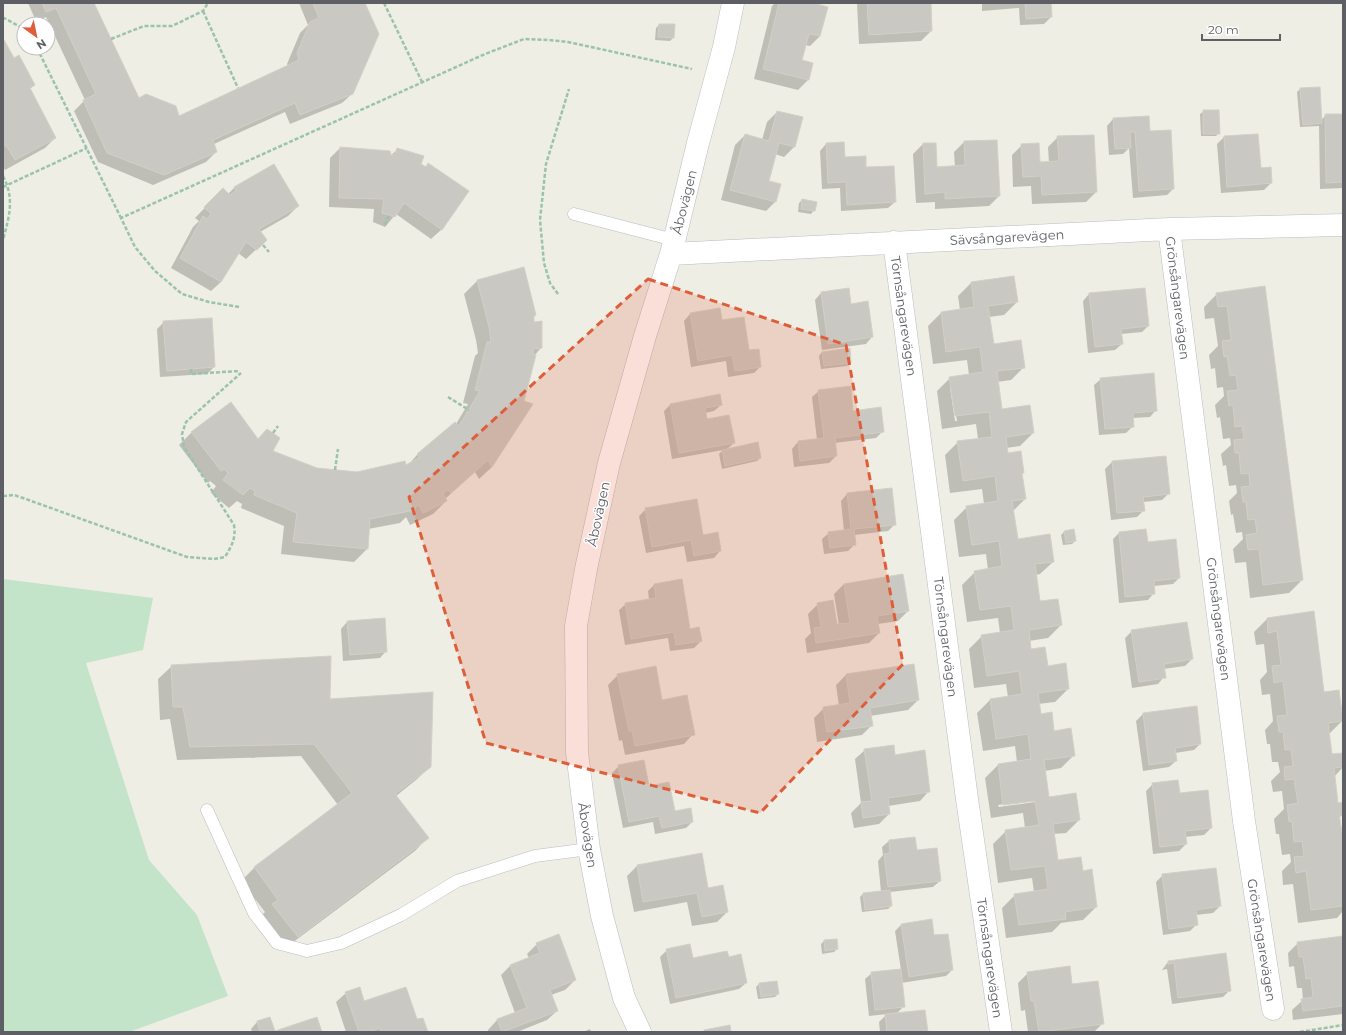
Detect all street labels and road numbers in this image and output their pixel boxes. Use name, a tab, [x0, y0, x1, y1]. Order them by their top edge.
street label: Åbovägen	[668, 168, 700, 236]
street label: Sävsångarevägen	[949, 226, 1065, 248]
street label: Grönsångarevägen	[1162, 235, 1194, 361]
street label: Törnsångarevägen	[888, 255, 920, 377]
street label: Åbovägen	[583, 480, 613, 548]
street label: Grönsångarevägen	[1203, 556, 1235, 682]
street label: Törnsångarevägen	[931, 576, 961, 698]
street label: Åbovägen	[575, 801, 601, 869]
street label: Grönsångarevägen	[1244, 877, 1280, 1003]
street label: Törnsångarevägen	[974, 897, 1006, 1019]

